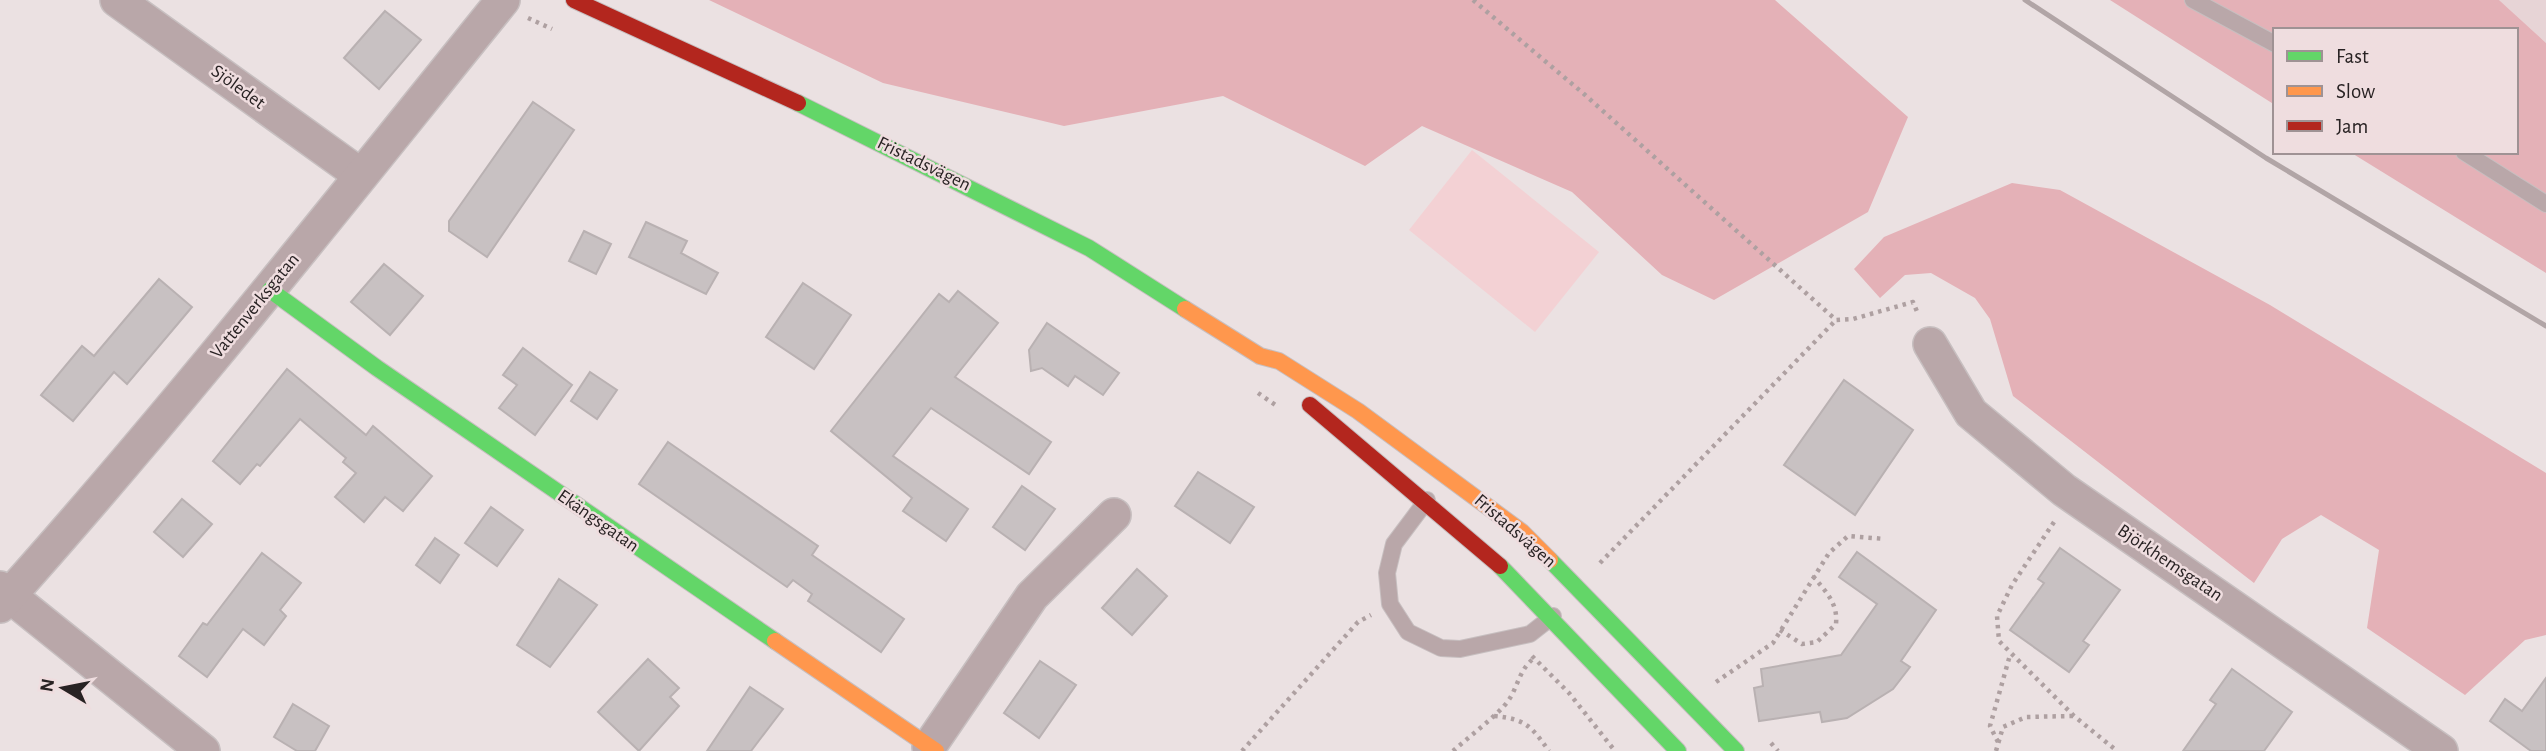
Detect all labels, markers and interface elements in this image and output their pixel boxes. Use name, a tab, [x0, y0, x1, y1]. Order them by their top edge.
legend	[2273, 28, 2518, 154]
text: Fast	[2336, 46, 2369, 67]
street label: Sjöledet	[208, 61, 268, 113]
text: Slow	[2336, 81, 2375, 102]
text: Jam	[2336, 116, 2368, 137]
street label: Fristadsvägen	[874, 133, 974, 195]
street label: Vattenverksgatan	[207, 250, 303, 362]
street label: Ekängsgatan	[554, 486, 642, 556]
street label: Fristadsvägen	[1471, 491, 1559, 571]
street label: Björkhemsgatan	[2114, 521, 2226, 605]
north arrow	[28, 653, 98, 723]
text: N	[37, 677, 58, 693]

